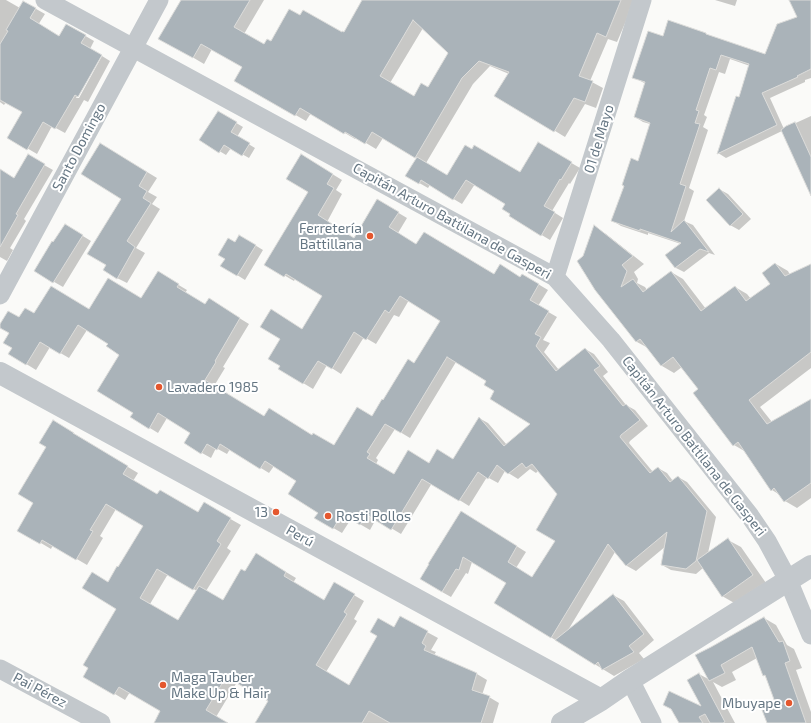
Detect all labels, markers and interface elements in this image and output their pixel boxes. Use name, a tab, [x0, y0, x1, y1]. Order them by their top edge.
street label: Santo Domingo	[49, 100, 109, 194]
street label: 01 de Mayo	[581, 103, 617, 175]
street label: Capitán Arturo Battilana de Gasperi	[350, 159, 554, 283]
place label: Ferretería Battillana	[299, 220, 362, 252]
marker: Ferretería Battillana	[365, 231, 375, 241]
street label: Capitán Arturo Battilana de Gasperi	[618, 353, 770, 539]
place label: Lavadero 1985	[167, 379, 259, 395]
marker: Lavadero 1985	[154, 382, 164, 392]
place label: 13	[255, 504, 268, 520]
marker: 13	[271, 507, 281, 517]
place label: Rosti Pollos	[336, 508, 411, 524]
marker: Rosti Pollos	[323, 511, 333, 521]
street label: Perú	[283, 522, 317, 550]
street label: Pai Pérez	[10, 669, 70, 711]
place label: Maga Tauber Make Up & Hair	[171, 669, 269, 702]
marker: Maga Tauber Make Up & Hair	[158, 680, 168, 690]
place label: Mbuyape	[722, 695, 781, 711]
marker: Mbuyape	[784, 698, 794, 708]

